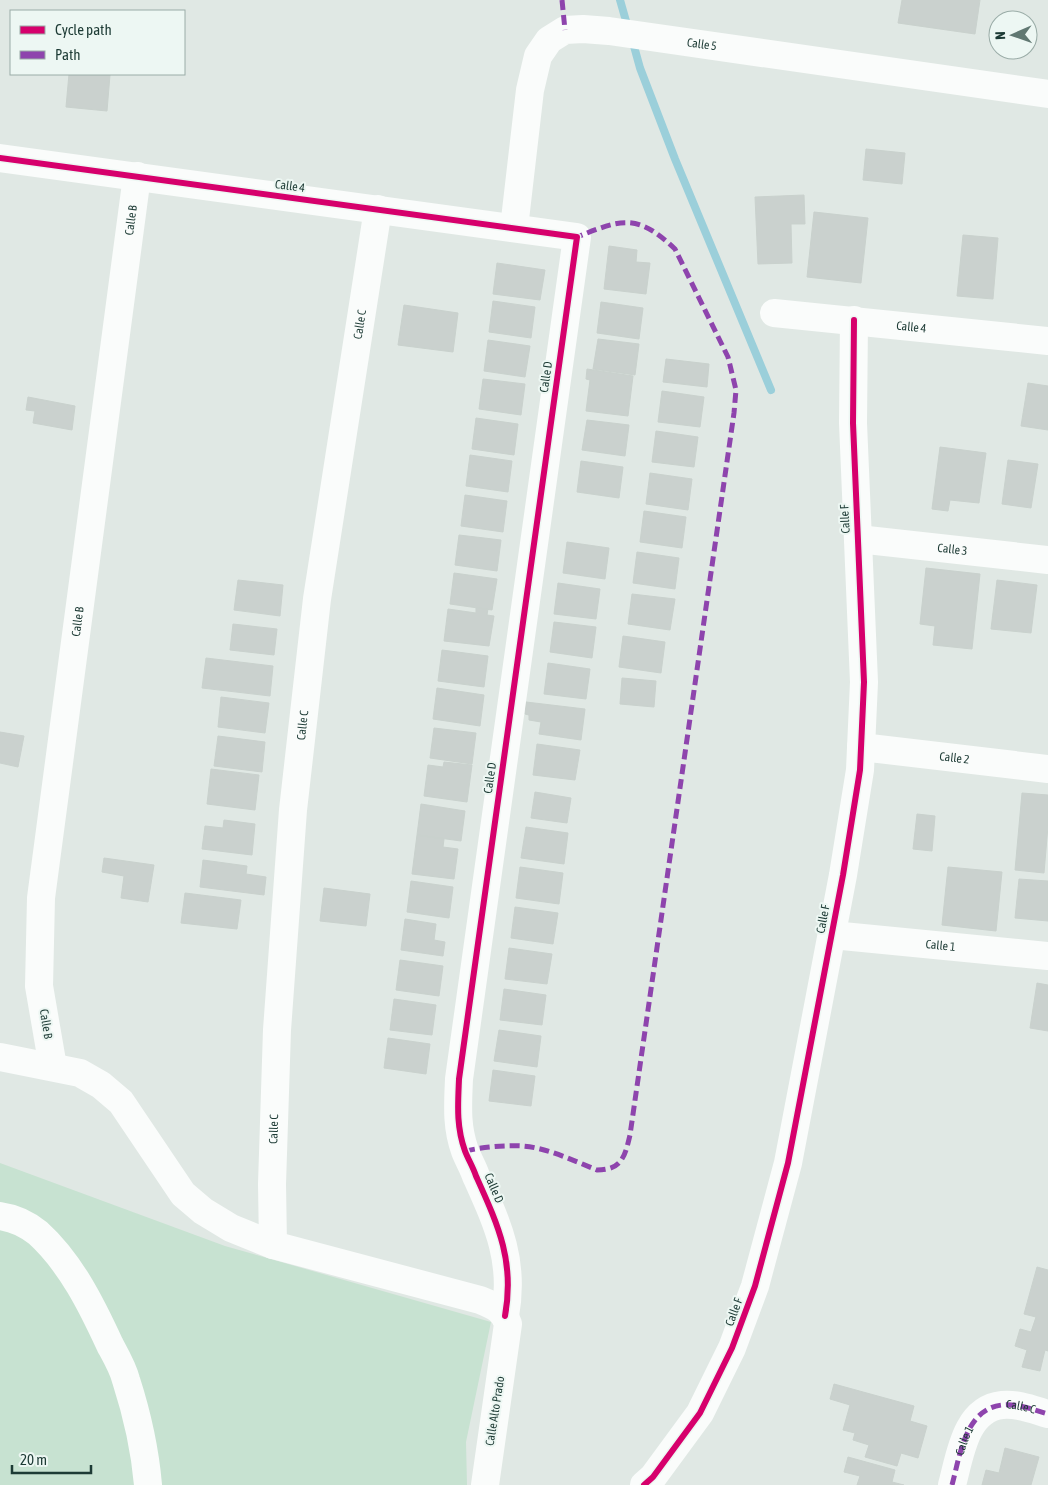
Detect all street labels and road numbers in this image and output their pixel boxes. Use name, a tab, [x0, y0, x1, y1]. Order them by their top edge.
street label: Calle 5	[686, 35, 718, 53]
street label: Calle 4	[274, 177, 306, 195]
street label: Calle B	[122, 204, 140, 236]
street label: Calle C	[351, 308, 369, 340]
street label: Calle 4	[896, 319, 927, 336]
street label: Calle D	[537, 360, 555, 393]
street label: Calle F	[837, 504, 853, 534]
street label: Calle 3	[937, 541, 968, 558]
street label: Calle B	[69, 606, 87, 637]
street label: Calle C	[294, 709, 311, 741]
street label: Calle 2	[939, 749, 970, 767]
street label: Calle D	[481, 761, 499, 794]
street label: Calle F	[813, 903, 833, 935]
street label: Calle 1	[925, 937, 956, 954]
street label: Calle B	[37, 1008, 55, 1040]
street label: Calle C	[266, 1113, 281, 1144]
street label: Calle D	[481, 1171, 507, 1205]
street label: Calle F	[722, 1296, 746, 1328]
street label: Calle Alto Prado	[483, 1375, 507, 1447]
street label: Calle C	[1006, 1398, 1038, 1417]
street label: Calle 1	[953, 1423, 977, 1457]

